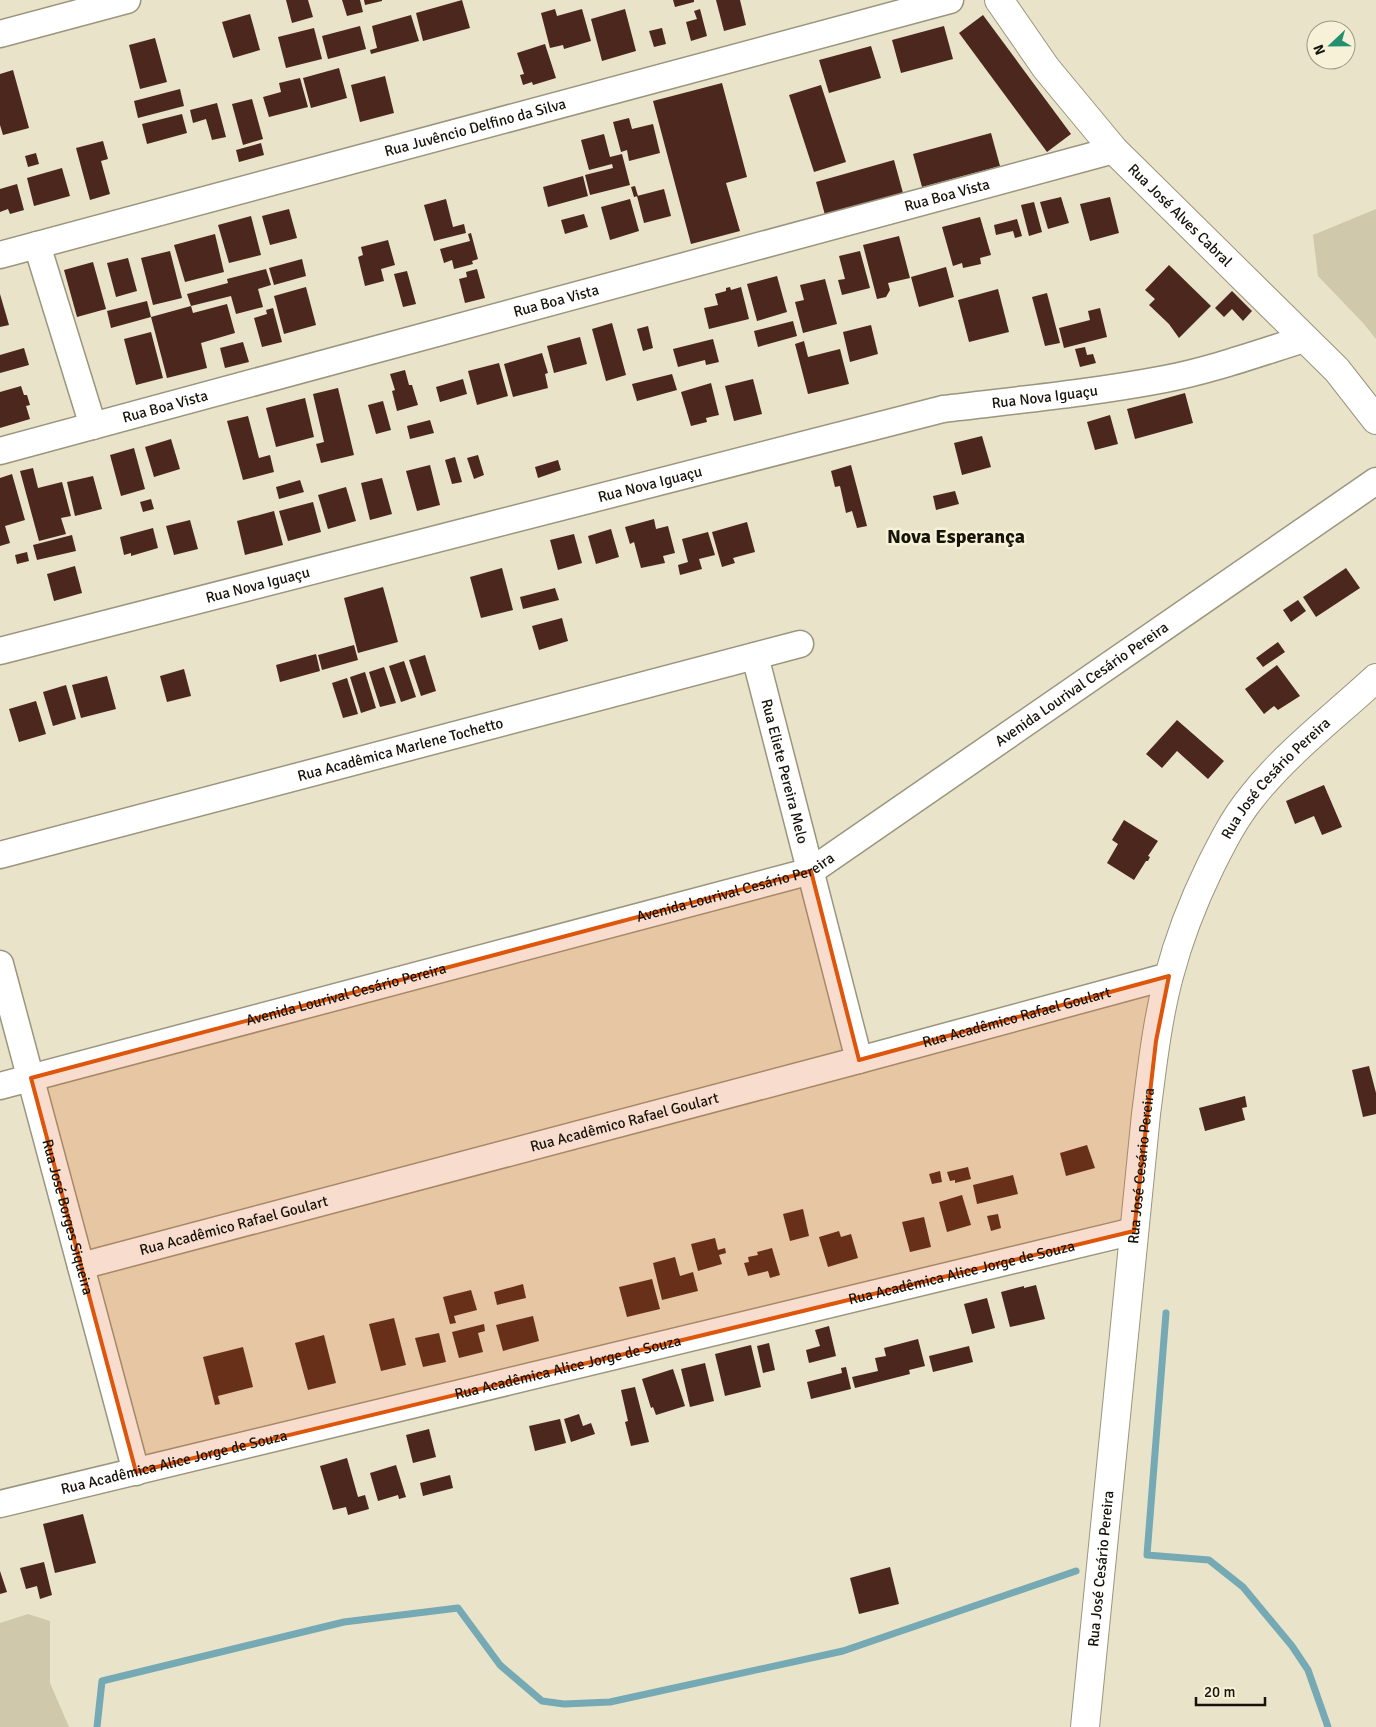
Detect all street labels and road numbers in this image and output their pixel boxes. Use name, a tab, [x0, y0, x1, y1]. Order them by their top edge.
street label: Rua Juvêncio Delfino da Silva	[382, 95, 568, 160]
street label: Rua José Alves Cabral	[1124, 160, 1236, 270]
street label: Rua Boa Vista	[902, 175, 992, 215]
street label: Rua Boa Vista	[511, 281, 601, 321]
street label: Rua Nova Iguaçu	[991, 381, 1099, 412]
street label: Rua Boa Vista	[120, 386, 210, 427]
street label: Rua Nova Iguaçu	[596, 462, 704, 506]
street label: Rua Nova Iguaçu	[204, 563, 312, 607]
street label: Avenida Lourival Cesário Pereira	[992, 618, 1172, 750]
street label: Rua Eliete Pereira Melo	[757, 697, 812, 846]
street label: Rua Acadêmica Marlene Tochetto	[296, 714, 505, 785]
street label: Rua José Cesário Pereira	[1217, 714, 1334, 842]
street label: Avenida Lourival Cesário Pereira	[634, 849, 838, 926]
street label: Avenida Lourival Cesário Pereira	[244, 959, 448, 1029]
street label: Rua Acadêmico Rafael Goulart	[920, 983, 1113, 1051]
street label: Rua José Cesário Pereira	[1124, 1087, 1158, 1245]
street label: Rua Acadêmico Rafael Goulart	[528, 1089, 720, 1156]
street label: Rua José Borges Siqueira	[38, 1137, 97, 1297]
street label: Rua Acadêmico Rafael Goulart	[138, 1192, 330, 1259]
street label: Rua Acadêmica Alice Jorge de Souza	[846, 1237, 1077, 1308]
street label: Rua Acadêmica Alice Jorge de Souza	[453, 1331, 683, 1403]
street label: Rua Acadêmica Alice Jorge de Souza	[59, 1426, 289, 1498]
street label: Rua José Cesário Pereira	[1084, 1490, 1117, 1648]

